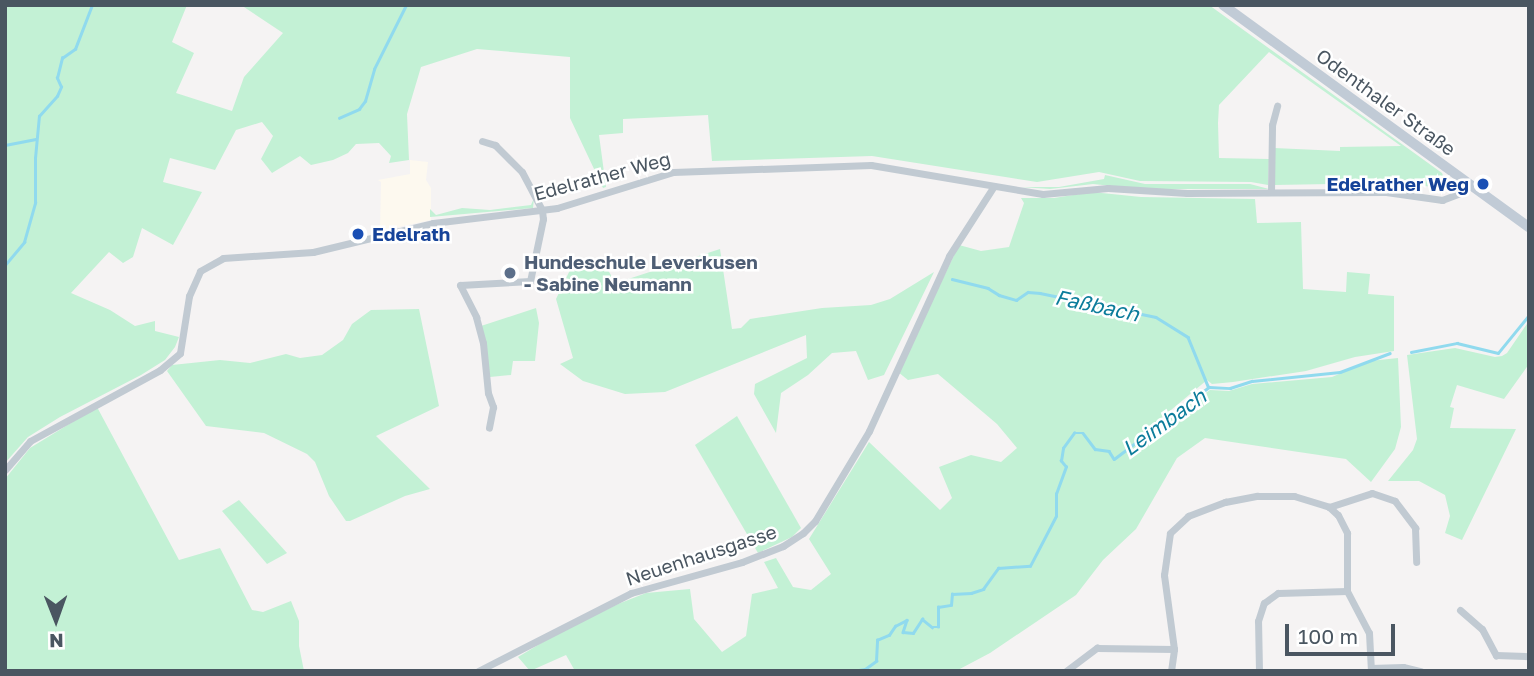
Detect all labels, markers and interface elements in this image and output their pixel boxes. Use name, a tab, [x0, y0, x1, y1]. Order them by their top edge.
street label: Odenthaler Straße	[1312, 44, 1460, 160]
street label: Edelrather Weg	[531, 147, 673, 205]
place label: Edelrather Weg	[1326, 173, 1469, 195]
marker: Edelrather Weg	[1475, 176, 1491, 192]
place label: Edelrath	[372, 223, 450, 245]
marker: Edelrath	[350, 226, 366, 242]
place label: Hundeschule Leverkusen - Sabine Neumann	[524, 251, 758, 295]
marker: Hundeschule Leverkusen - Sabine Neumann	[502, 265, 518, 281]
water label: Faßbach	[1053, 284, 1141, 326]
water label: Leimbach	[1117, 383, 1211, 461]
street label: Neuenhausgasse	[623, 520, 779, 590]
north arrow	[21, 585, 91, 655]
scale bar	[1289, 610, 1399, 654]
text: 100 m	[1298, 623, 1358, 649]
text: N	[49, 630, 64, 653]

